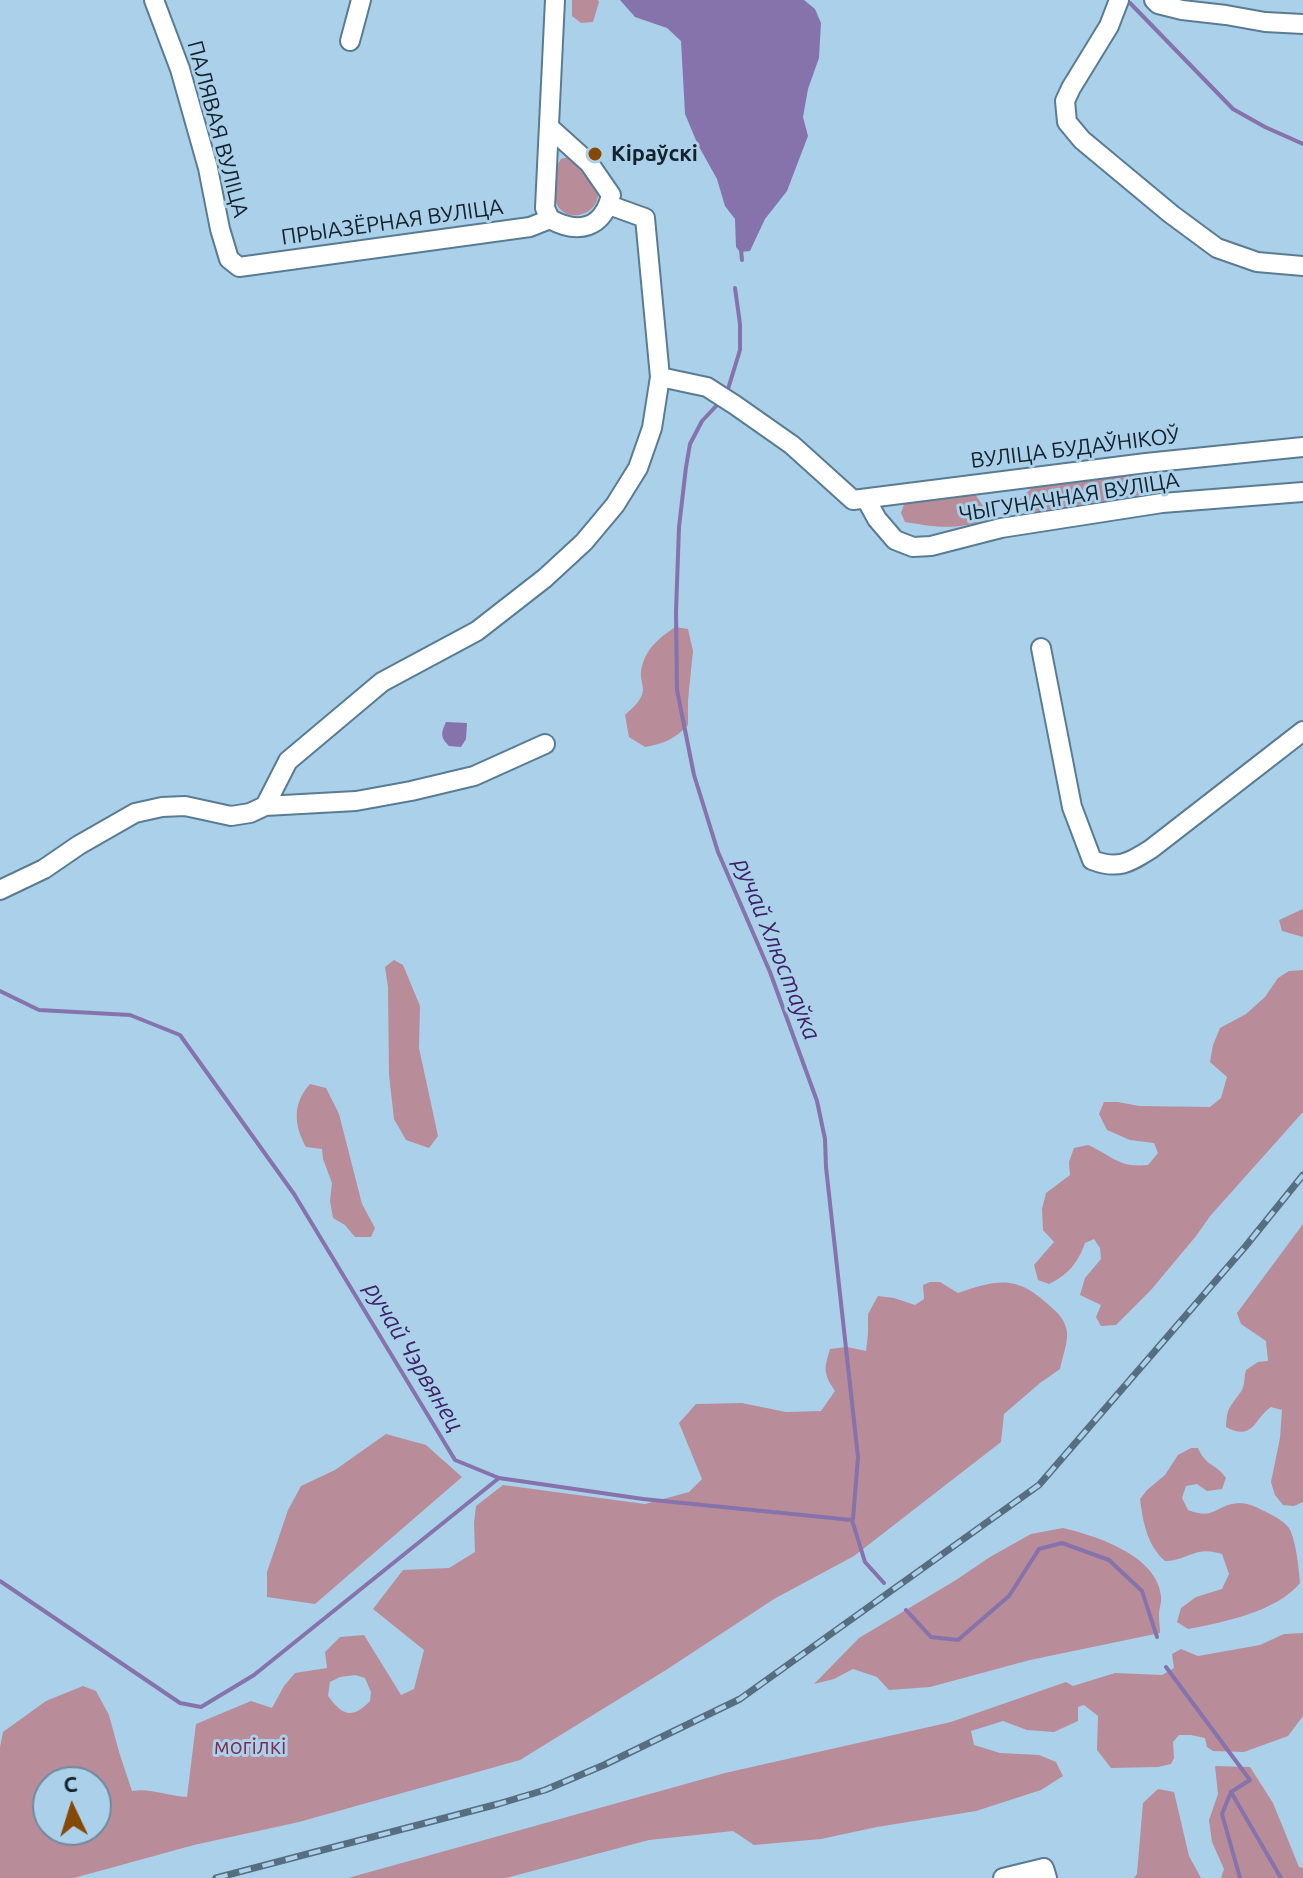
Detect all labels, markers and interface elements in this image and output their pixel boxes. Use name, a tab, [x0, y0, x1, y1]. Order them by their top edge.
street label: ПАЛЯВАЯ ВУЛІЦА	[182, 38, 254, 220]
place label: Кіраўскі	[611, 141, 698, 167]
marker: Кіраўскі	[586, 145, 604, 163]
street label: ПРЫАЗЁРНАЯ ВУЛІЦА	[279, 193, 505, 251]
street label: ВУЛІЦА БУДАЎНІКОЎ	[969, 422, 1181, 474]
street label: ЧЫГУНАЧНАЯ ВУЛІЦА	[957, 467, 1181, 527]
water label: ручай Хлюстаўка	[727, 854, 827, 1044]
water label: ручай Чэрвянец	[358, 1277, 470, 1437]
park label: могілкі	[214, 1734, 286, 1760]
north arrow	[32, 1766, 112, 1846]
text: С	[63, 1771, 78, 1797]

